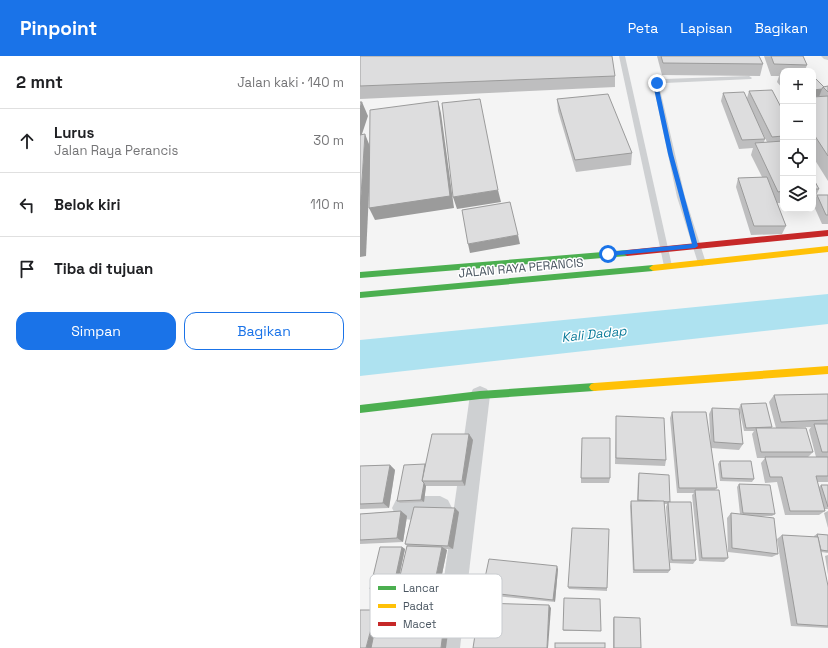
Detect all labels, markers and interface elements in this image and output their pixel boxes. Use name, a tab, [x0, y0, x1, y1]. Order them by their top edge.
text: Pinpoint	[20, 16, 97, 41]
text: Peta	[628, 19, 658, 37]
text: Lapisan	[680, 19, 732, 37]
text: Bagikan	[754, 19, 808, 37]
map controls	[780, 68, 816, 212]
button: +	[780, 68, 816, 104]
text: 2 mnt	[16, 71, 63, 93]
text: Jalan kaki · 140 m	[237, 74, 344, 91]
route end	[648, 74, 666, 92]
button: −	[780, 104, 816, 140]
text: Lurus	[54, 123, 94, 142]
icon: ahead	[16, 130, 38, 152]
text: 30 m	[313, 132, 344, 149]
button: locate	[780, 140, 816, 176]
text: Jalan Raya Perancis	[54, 142, 178, 159]
button: layers	[780, 176, 816, 212]
icon: left	[16, 194, 38, 216]
text: Belok kiri	[54, 195, 120, 214]
text: 110 m	[310, 196, 344, 213]
route start	[599, 245, 617, 263]
street label: JALAN RAYA PERANCIS	[458, 255, 584, 281]
icon: arrive	[16, 258, 38, 280]
text: Tiba di tujuan	[54, 259, 153, 278]
button: Simpan	[16, 312, 176, 350]
button: Bagikan	[184, 312, 344, 350]
water label: Kali Dadap	[561, 322, 628, 346]
legend	[370, 574, 502, 638]
text: Lancar	[403, 581, 439, 595]
text: Padat	[403, 599, 434, 613]
text: Macet	[403, 617, 437, 631]

